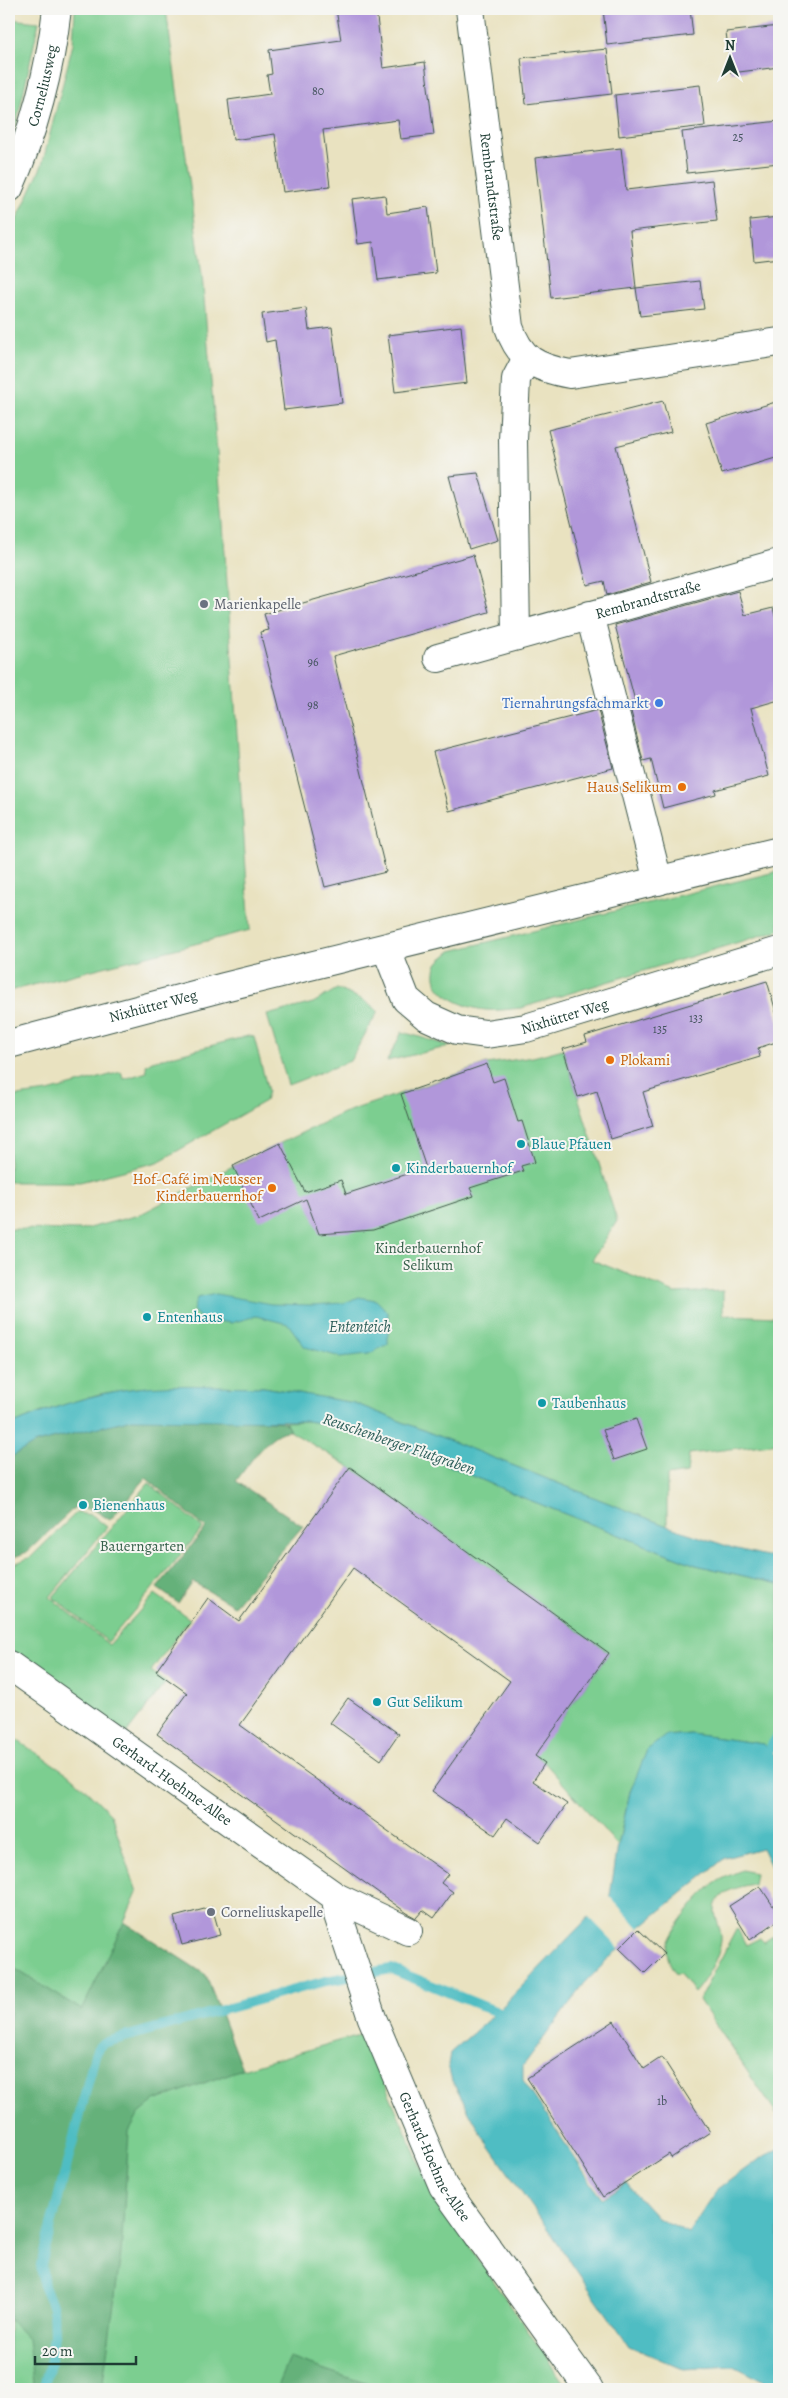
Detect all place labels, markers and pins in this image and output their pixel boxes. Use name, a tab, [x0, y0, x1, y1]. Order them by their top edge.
place label: Marienkapelle	[214, 594, 302, 614]
marker: Marienkapelle	[198, 598, 210, 610]
place label: Tiernahrungsfachmarkt	[502, 693, 649, 713]
marker: Tiernahrungsfachmarkt	[653, 697, 665, 709]
place label: Haus Selikum	[587, 777, 673, 797]
marker: Haus Selikum	[676, 781, 688, 793]
place label: Plokami	[620, 1050, 670, 1070]
marker: Plokami	[604, 1054, 616, 1066]
place label: Blaue Pfauen	[531, 1134, 612, 1154]
marker: Blaue Pfauen	[515, 1138, 527, 1150]
place label: Kinderbauernhof	[406, 1158, 514, 1178]
marker: Kinderbauernhof	[390, 1162, 402, 1174]
place label: Hof-Café im Neusser Kinderbauernhof	[133, 1169, 264, 1206]
marker: Hof-Café im Neusser Kinderbauernhof	[266, 1182, 278, 1194]
place label: Entenhaus	[157, 1307, 223, 1327]
marker: Entenhaus	[141, 1311, 153, 1323]
place label: Taubenhaus	[552, 1393, 626, 1413]
marker: Taubenhaus	[536, 1397, 548, 1409]
place label: Bienenhaus	[93, 1495, 165, 1515]
marker: Bienenhaus	[77, 1499, 89, 1511]
place label: Gut Selikum	[387, 1692, 464, 1712]
marker: Gut Selikum	[371, 1696, 383, 1708]
place label: Corneliuskapelle	[221, 1902, 323, 1922]
marker: Corneliuskapelle	[205, 1906, 217, 1918]

